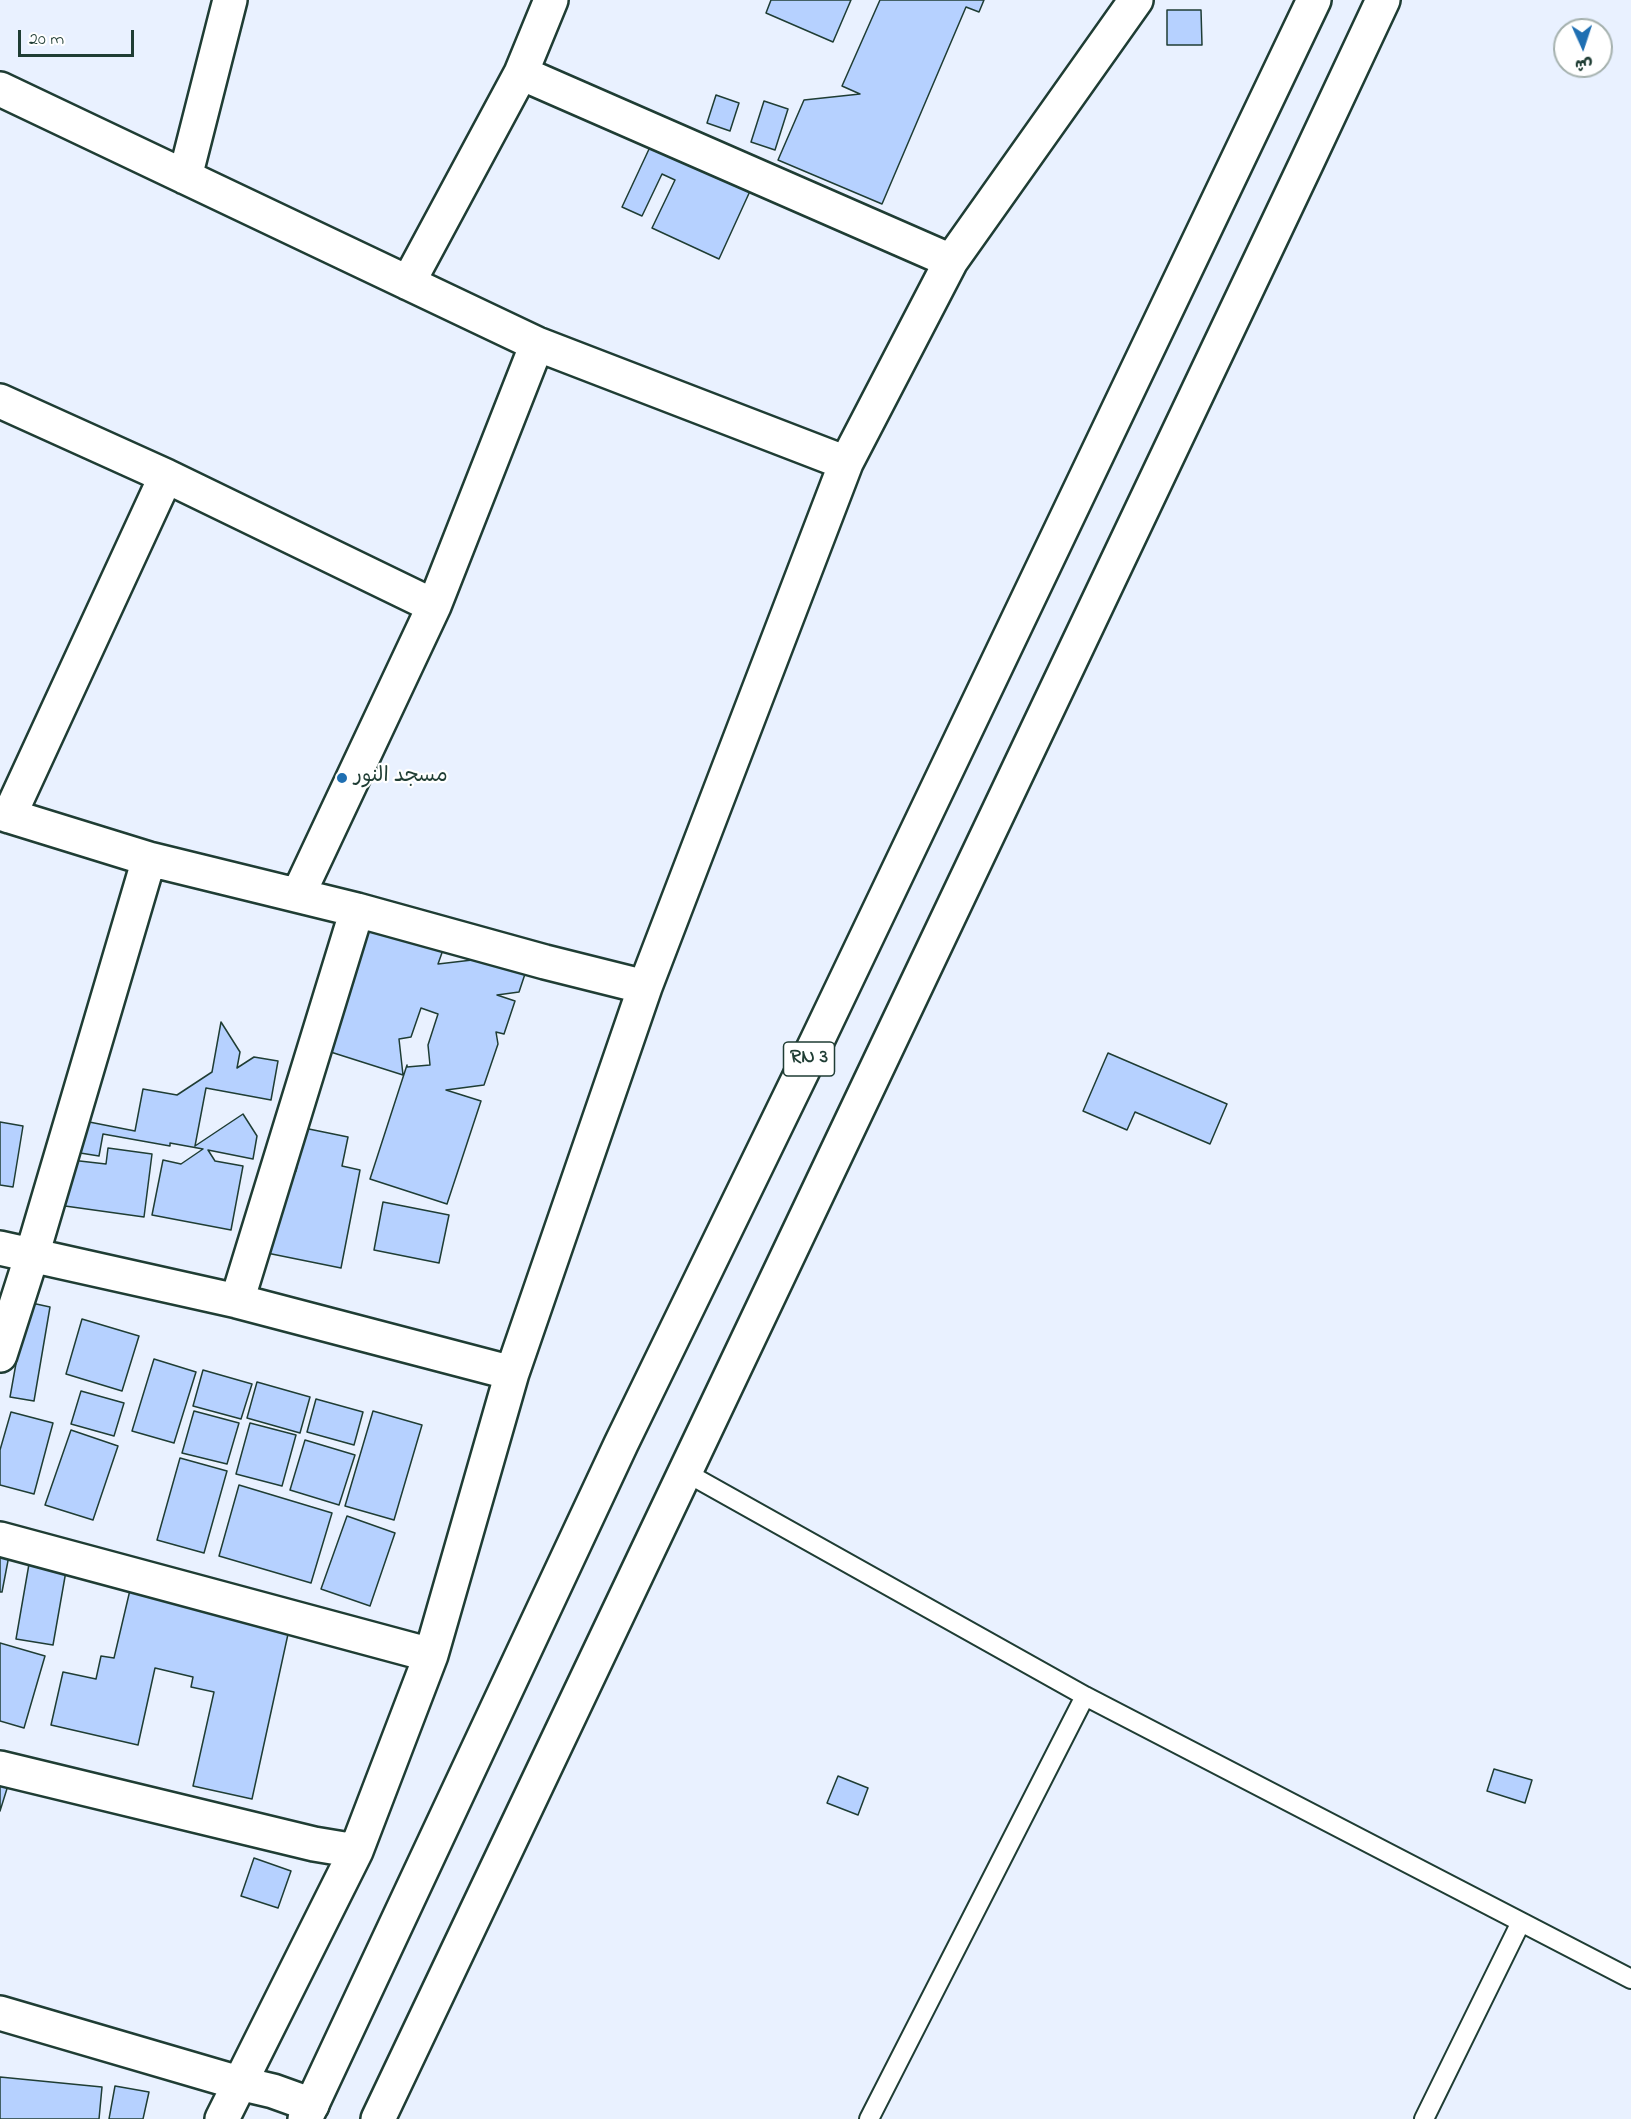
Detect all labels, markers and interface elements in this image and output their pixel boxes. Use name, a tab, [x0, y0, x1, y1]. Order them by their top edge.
scale bar	[21, 18, 136, 56]
north arrow	[1553, 18, 1613, 78]
text: 20 m	[29, 27, 64, 53]
text: ش	[1574, 52, 1593, 76]
place label: مسجد النور	[354, 765, 448, 791]
marker: مسجد النور	[335, 771, 349, 785]
road number: RN 3	[784, 1042, 834, 1076]

